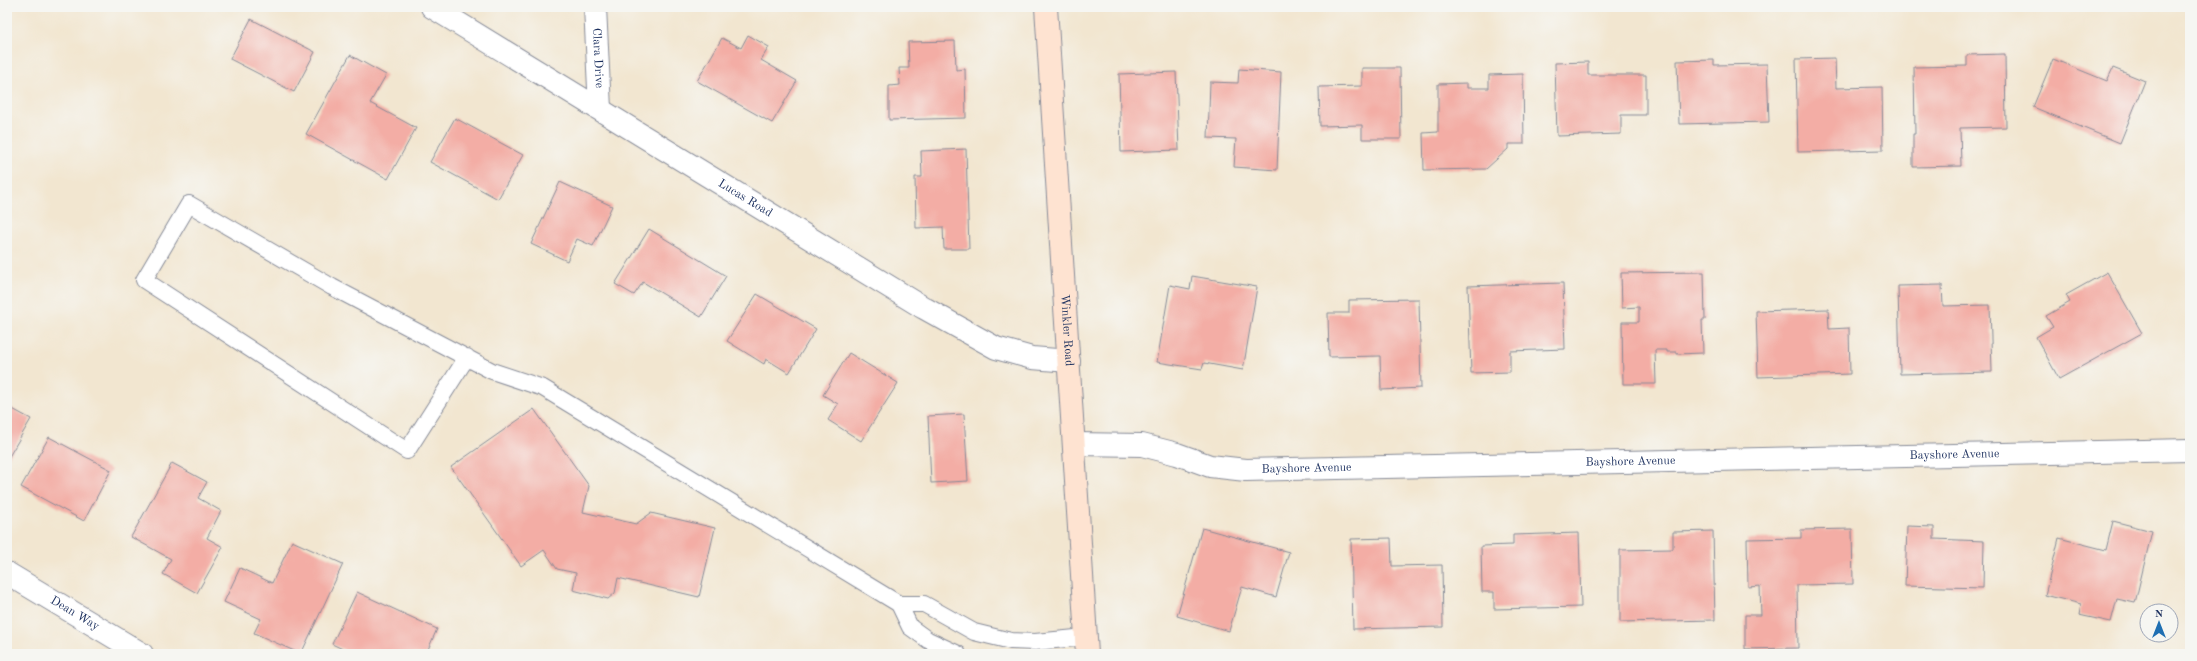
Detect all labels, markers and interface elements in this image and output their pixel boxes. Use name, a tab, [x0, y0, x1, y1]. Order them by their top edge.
street label: Clara Drive	[590, 28, 605, 89]
street label: Lucas Road	[716, 177, 774, 220]
street label: Winkler Road	[1058, 294, 1075, 367]
street label: Bayshore Avenue	[1909, 448, 2000, 462]
street label: Bayshore Avenue	[1585, 455, 1676, 469]
street label: Bayshore Avenue	[1261, 462, 1352, 476]
street label: Dean Way	[48, 594, 102, 633]
north arrow	[2139, 603, 2179, 643]
text: N	[2155, 609, 2164, 620]

